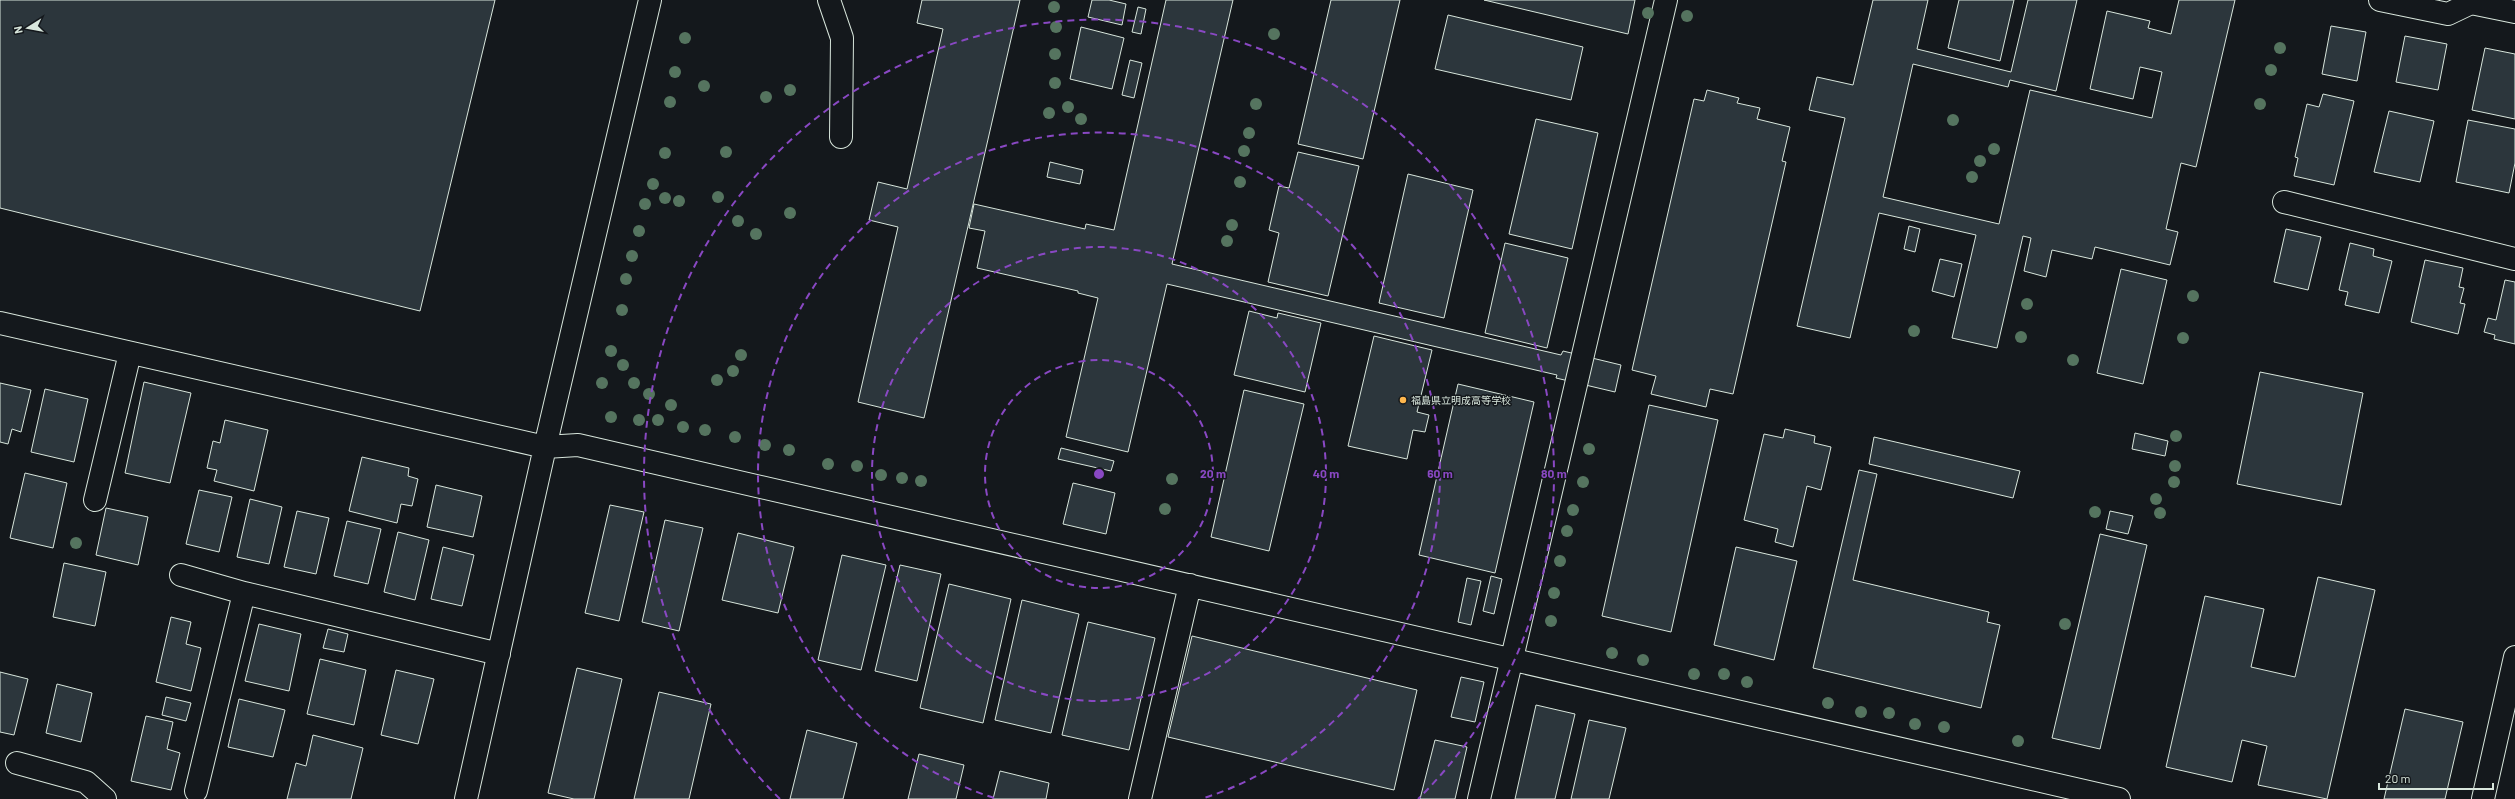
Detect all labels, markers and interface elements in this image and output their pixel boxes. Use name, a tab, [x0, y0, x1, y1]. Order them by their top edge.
north arrow	[8, 8, 48, 48]
text: N	[11, 25, 25, 35]
place label: 福島県立明成高等学校	[1411, 394, 1511, 406]
marker: 福島県立明成高等学校	[1398, 395, 1408, 405]
text: 20 m	[1200, 466, 1226, 480]
text: 40 m	[1313, 466, 1339, 480]
text: 60 m	[1427, 466, 1453, 480]
text: 80 m	[1541, 466, 1567, 480]
centre of rings	[1092, 467, 1106, 481]
scale bar	[2379, 765, 2493, 791]
text: 20 m	[2385, 771, 2411, 785]

